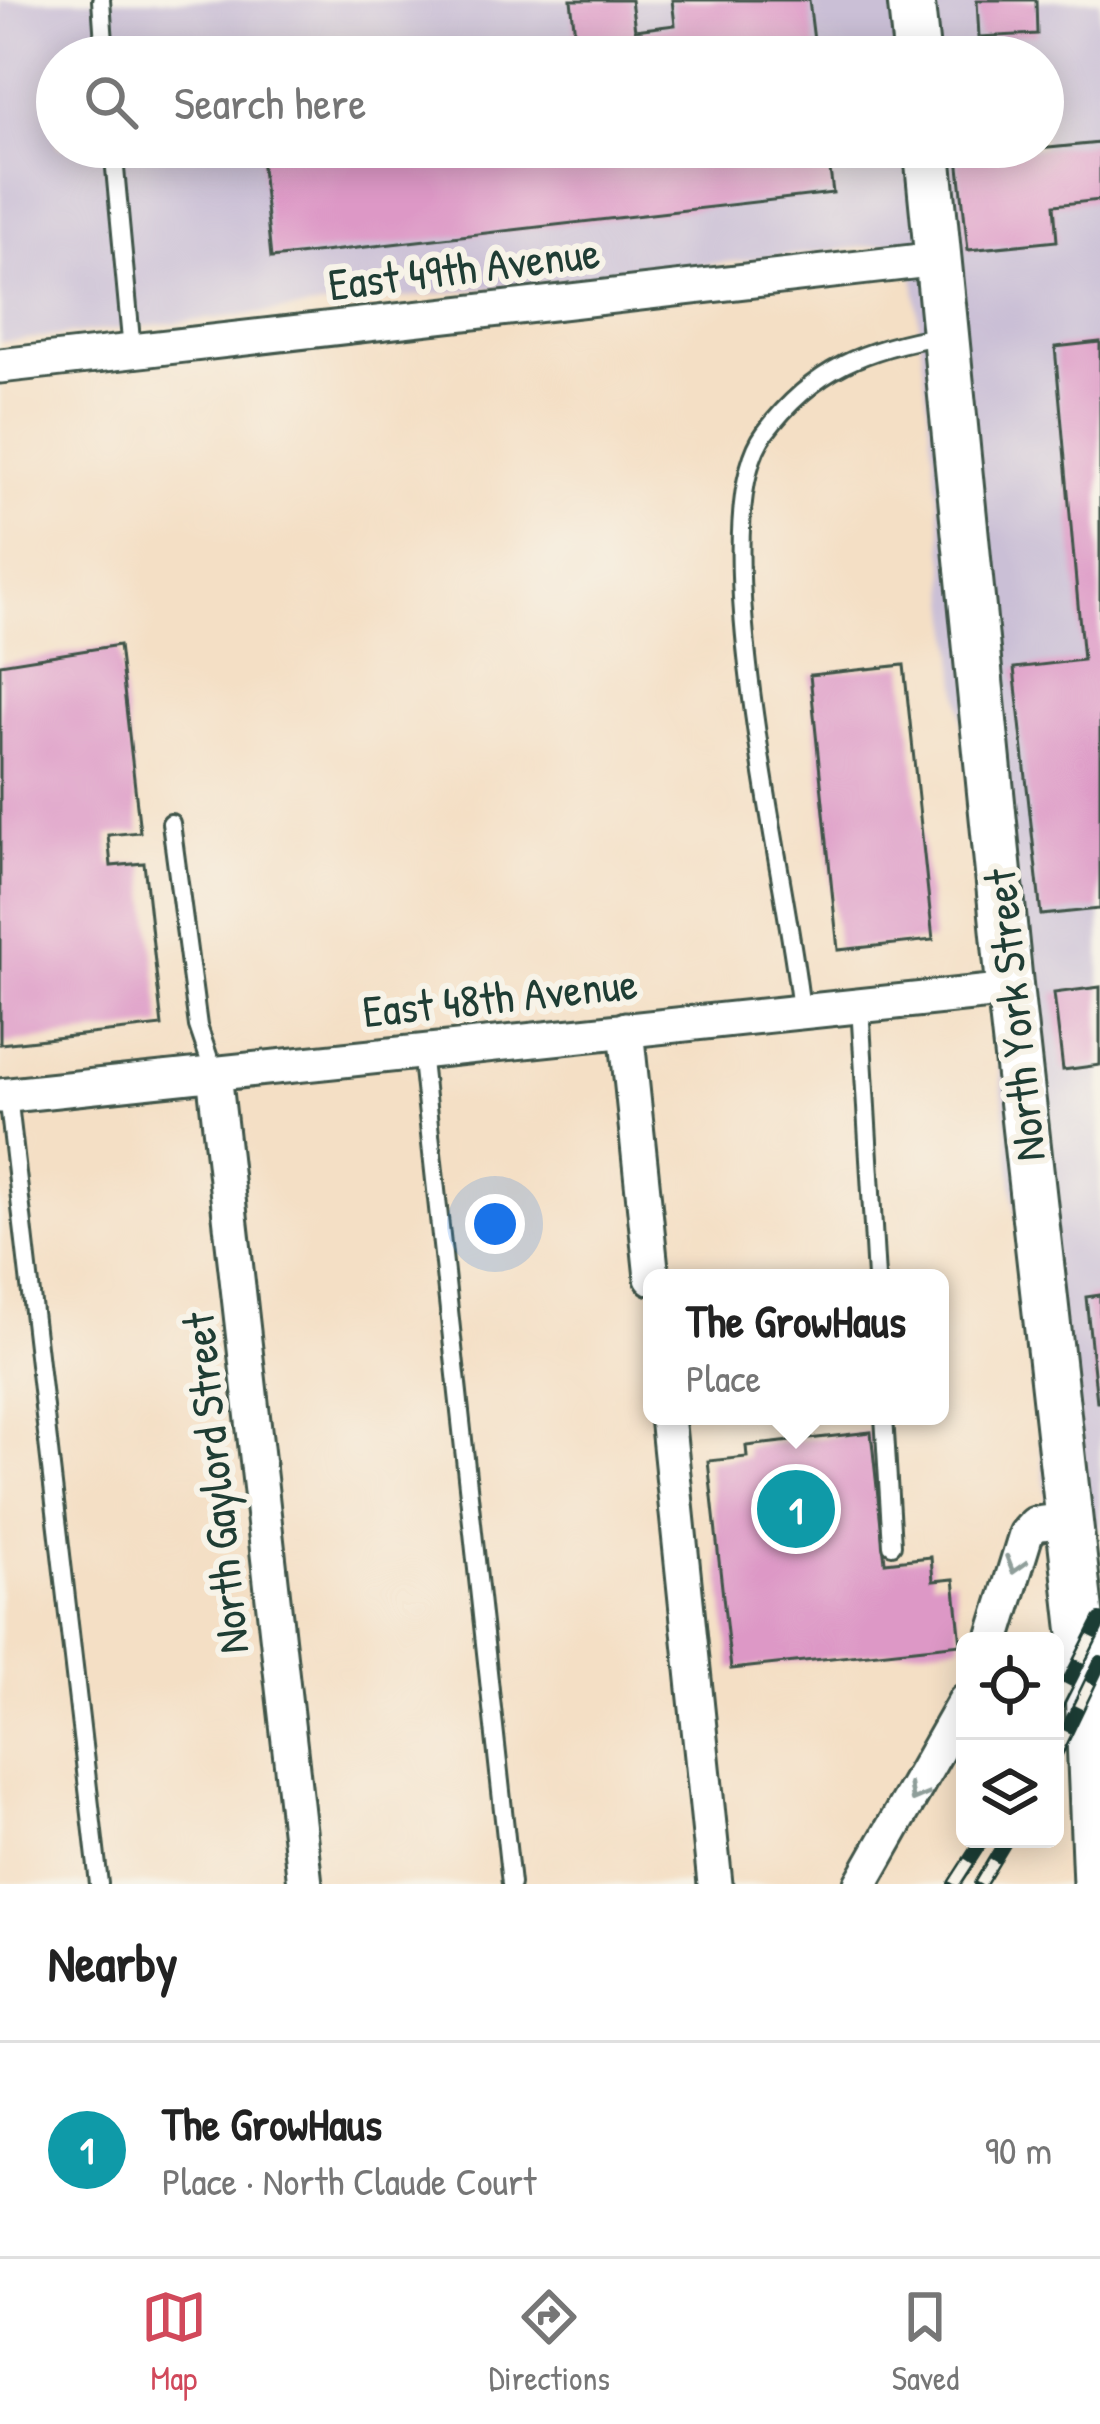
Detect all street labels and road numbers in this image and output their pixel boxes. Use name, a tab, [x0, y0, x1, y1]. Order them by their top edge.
street label: East 49th Avenue	[325, 221, 603, 314]
street label: North York Street	[968, 866, 1059, 1164]
street label: East 48th Avenue	[360, 952, 640, 1041]
street label: North Gaylord Street	[166, 1309, 263, 1657]

